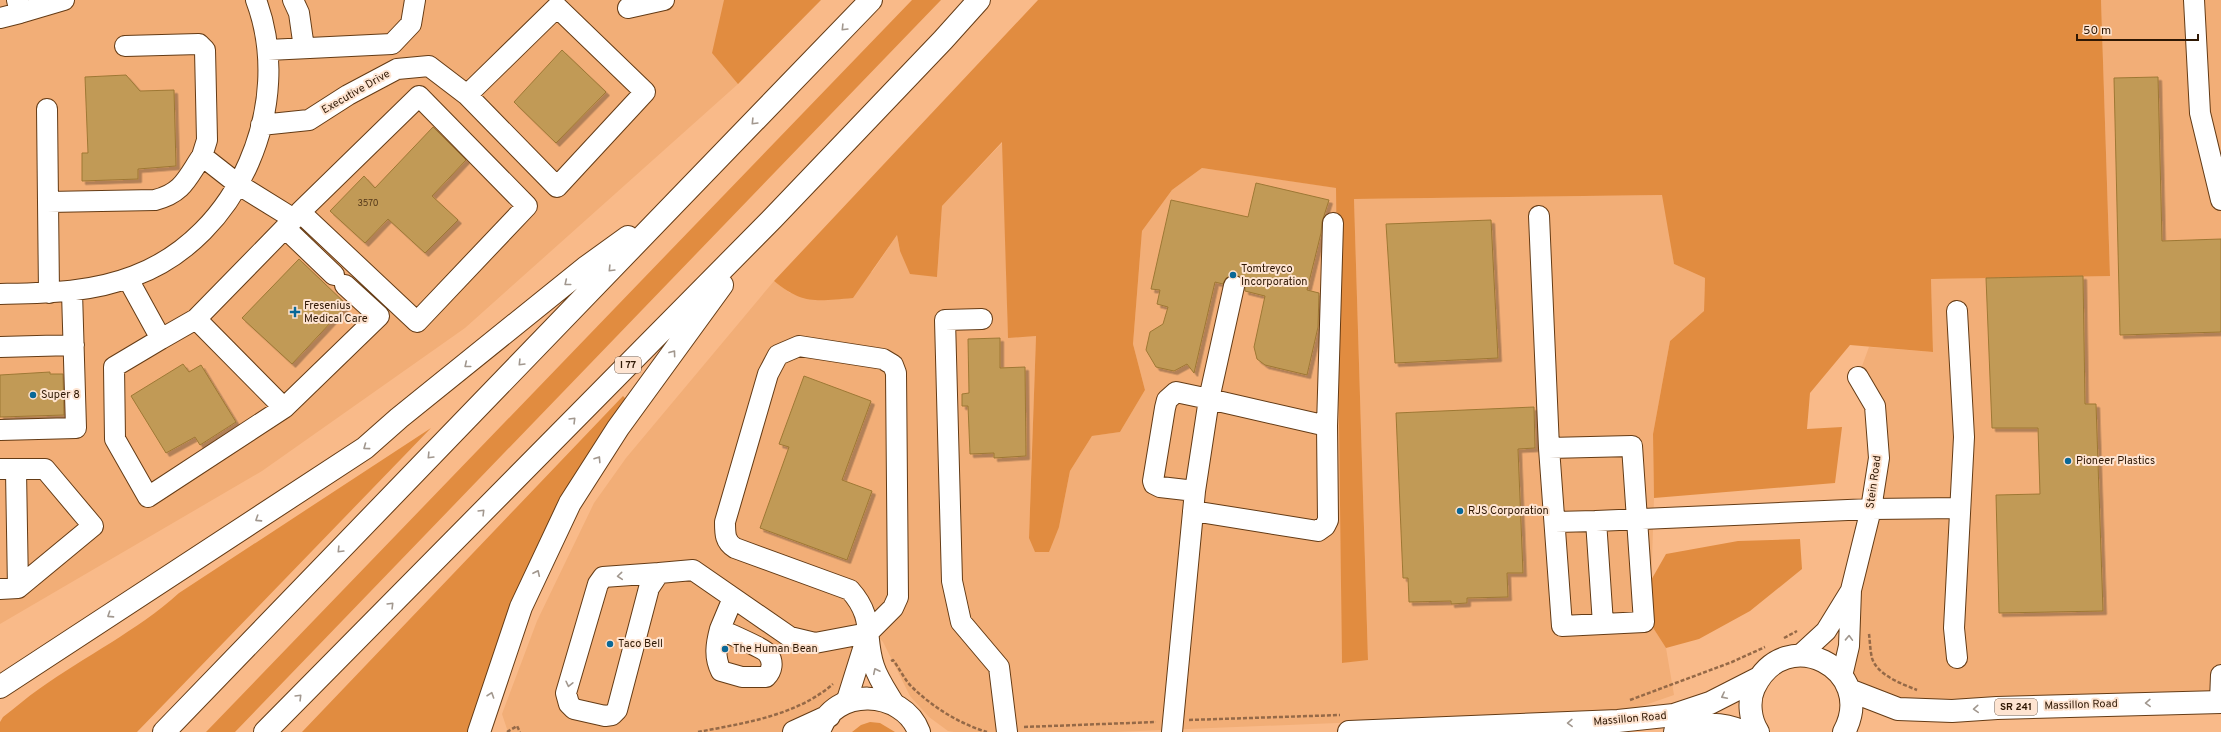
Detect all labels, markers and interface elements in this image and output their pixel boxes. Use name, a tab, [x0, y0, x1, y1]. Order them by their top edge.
scale bar	[2077, 16, 2198, 42]
one-way arrow	[841, 23, 849, 31]
text: 50 m	[2083, 23, 2111, 39]
street label: Executive Drive	[319, 67, 393, 117]
one-way arrow	[751, 117, 758, 125]
house number: 3570	[357, 198, 379, 209]
place label: Tomtreyco Incorporation	[1241, 262, 1308, 289]
one-way arrow	[608, 264, 616, 272]
marker: Tomtreyco Incorporation	[1228, 270, 1238, 280]
one-way arrow	[565, 278, 572, 285]
place label: Fresenius Medical Care	[304, 299, 368, 326]
marker: Fresenius Medical Care	[289, 306, 301, 318]
one-way arrow	[668, 350, 675, 357]
road number: I 77	[615, 357, 641, 373]
one-way arrow	[518, 358, 525, 366]
one-way arrow	[464, 361, 471, 368]
place label: Super 8	[41, 388, 80, 402]
marker: Super 8	[28, 390, 38, 400]
one-way arrow	[569, 417, 576, 425]
one-way arrow	[364, 443, 371, 450]
one-way arrow	[427, 451, 435, 459]
place label: Pioneer Plastics	[2076, 454, 2155, 468]
street label: Stein Road	[1863, 455, 1885, 509]
one-way arrow	[593, 456, 601, 463]
marker: Pioneer Plastics	[2063, 456, 2073, 466]
place label: RJS Corporation	[1468, 504, 1549, 518]
marker: RJS Corporation	[1455, 506, 1465, 516]
one-way arrow	[477, 509, 485, 517]
one-way arrow	[255, 514, 262, 522]
one-way arrow	[337, 545, 345, 553]
one-way arrow	[532, 570, 540, 578]
one-way arrow	[617, 571, 623, 580]
one-way arrow	[386, 602, 394, 610]
one-way arrow	[107, 610, 114, 618]
one-way arrow	[1845, 635, 1854, 641]
place label: Taco Bell	[618, 637, 663, 651]
marker: Taco Bell	[605, 639, 615, 649]
place label: The Human Bean	[733, 642, 818, 656]
marker: The Human Bean	[720, 644, 730, 654]
one-way arrow	[873, 667, 881, 675]
one-way arrow	[565, 681, 573, 687]
one-way arrow	[1721, 691, 1728, 699]
one-way arrow	[487, 692, 495, 699]
one-way arrow	[295, 694, 302, 702]
street label: Massillon Road	[2044, 697, 2118, 713]
road number: SR 241	[1995, 699, 2037, 715]
one-way arrow	[2145, 699, 2151, 708]
one-way arrow	[1973, 705, 1979, 714]
street label: Massillon Road	[1593, 709, 1667, 729]
one-way arrow	[1567, 718, 1573, 727]

